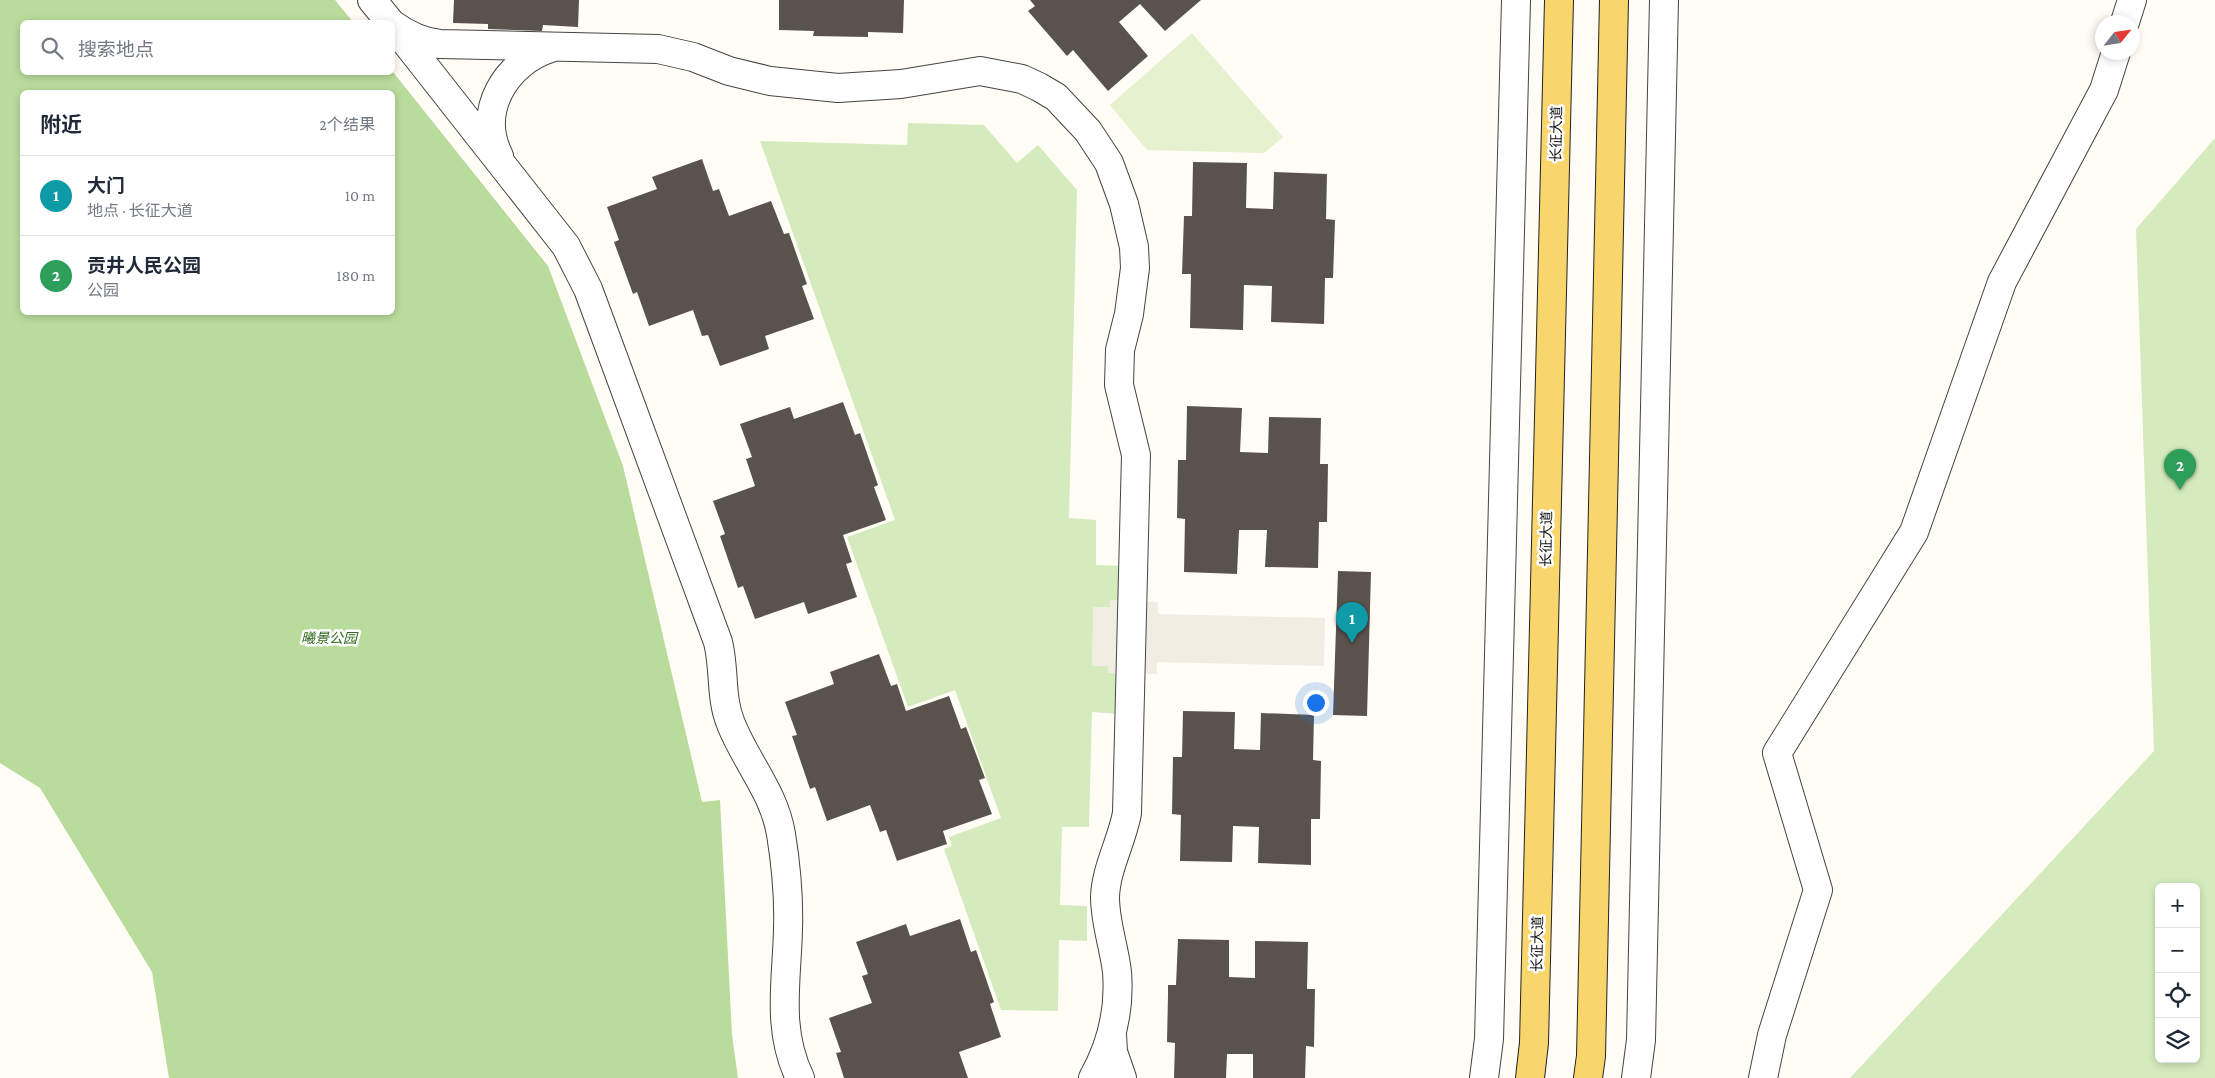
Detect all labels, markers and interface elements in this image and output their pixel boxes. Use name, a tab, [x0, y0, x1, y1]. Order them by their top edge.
north arrow	[2095, 15, 2140, 60]
search box	[20, 20, 395, 75]
icon: search	[38, 34, 66, 62]
text: 搜索地点	[78, 39, 154, 60]
street label: 长征大道	[1548, 106, 1564, 162]
text: 附近	[40, 113, 82, 137]
text: 2个结果	[319, 116, 375, 133]
text: 大门	[87, 175, 125, 196]
text: 1	[53, 187, 59, 204]
text: 10 m	[345, 187, 375, 204]
text: 地点 · 长征大道	[87, 202, 193, 219]
text: 贡井人民公园	[87, 255, 201, 276]
text: 2	[52, 267, 60, 284]
text: 180 m	[336, 267, 375, 284]
text: 公园	[87, 282, 119, 299]
pin: 2	[2164, 449, 2196, 490]
street label: 长征大道	[1538, 511, 1554, 567]
pin: 1	[1336, 602, 1368, 643]
park label: 曦景公园	[301, 630, 359, 646]
your location	[1303, 690, 1329, 716]
map controls	[2155, 883, 2200, 1063]
button: +	[2155, 883, 2200, 928]
street label: 长征大道	[1529, 916, 1545, 972]
button: −	[2155, 928, 2200, 973]
button: locate	[2155, 973, 2200, 1018]
button: layers	[2155, 1018, 2200, 1063]

